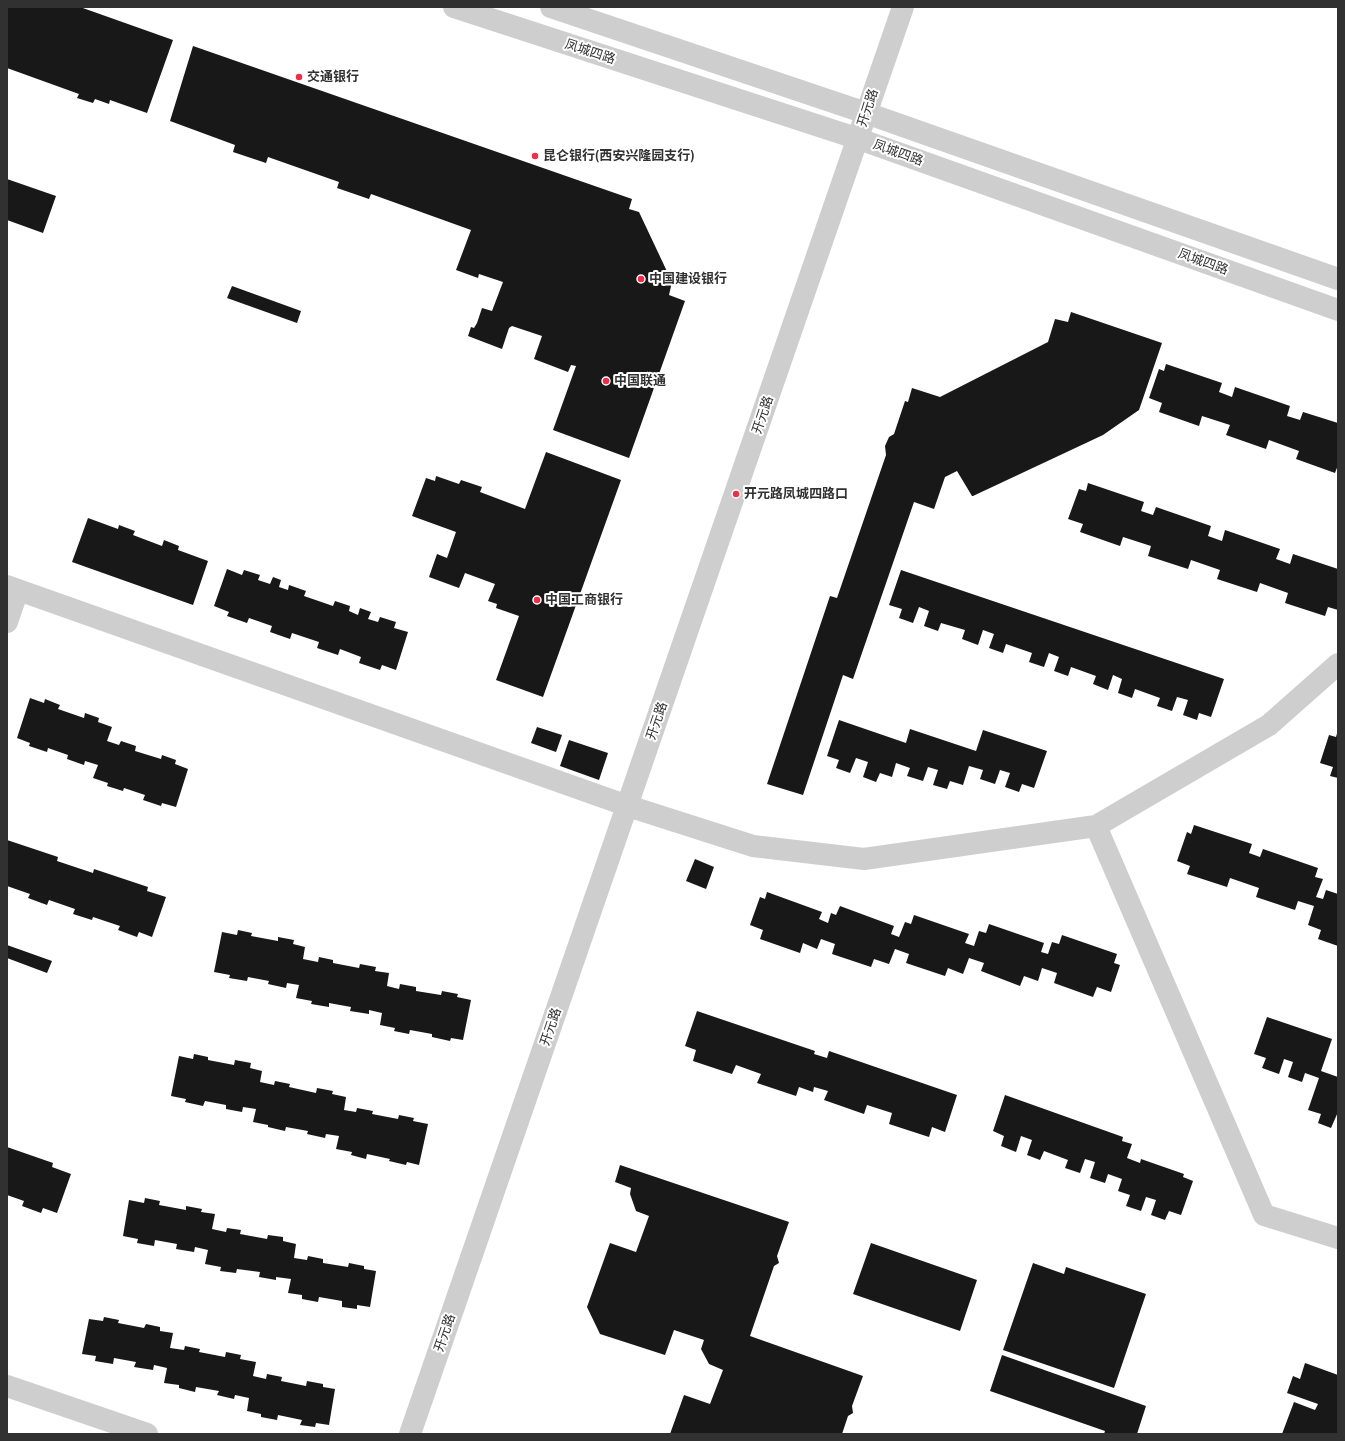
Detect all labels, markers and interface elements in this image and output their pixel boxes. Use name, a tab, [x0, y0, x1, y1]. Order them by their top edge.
street label: 凤城四路	[563, 37, 617, 67]
place label: 交通银行	[307, 69, 359, 85]
marker: 交通银行	[294, 72, 304, 82]
street label: 开元路	[855, 87, 881, 129]
street label: 凤城四路	[871, 137, 925, 169]
place label: 昆仑银行(西安兴隆园支行)	[543, 148, 695, 164]
marker: 昆仑银行(西安兴隆园支行)	[530, 151, 540, 161]
street label: 凤城四路	[1176, 246, 1230, 278]
place label: 中国建设银行	[649, 271, 727, 287]
marker: 中国建设银行	[636, 274, 646, 284]
place label: 中国联通	[614, 373, 666, 389]
marker: 中国联通	[601, 376, 611, 386]
street label: 开元路	[749, 394, 777, 436]
place label: 开元路凤城四路口	[744, 486, 848, 502]
marker: 开元路凤城四路口	[731, 489, 741, 499]
place label: 中国工商银行	[545, 592, 623, 608]
marker: 中国工商银行	[532, 595, 542, 605]
street label: 开元路	[643, 700, 671, 742]
street label: 开元路	[537, 1006, 565, 1048]
street label: 开元路	[431, 1312, 459, 1354]

